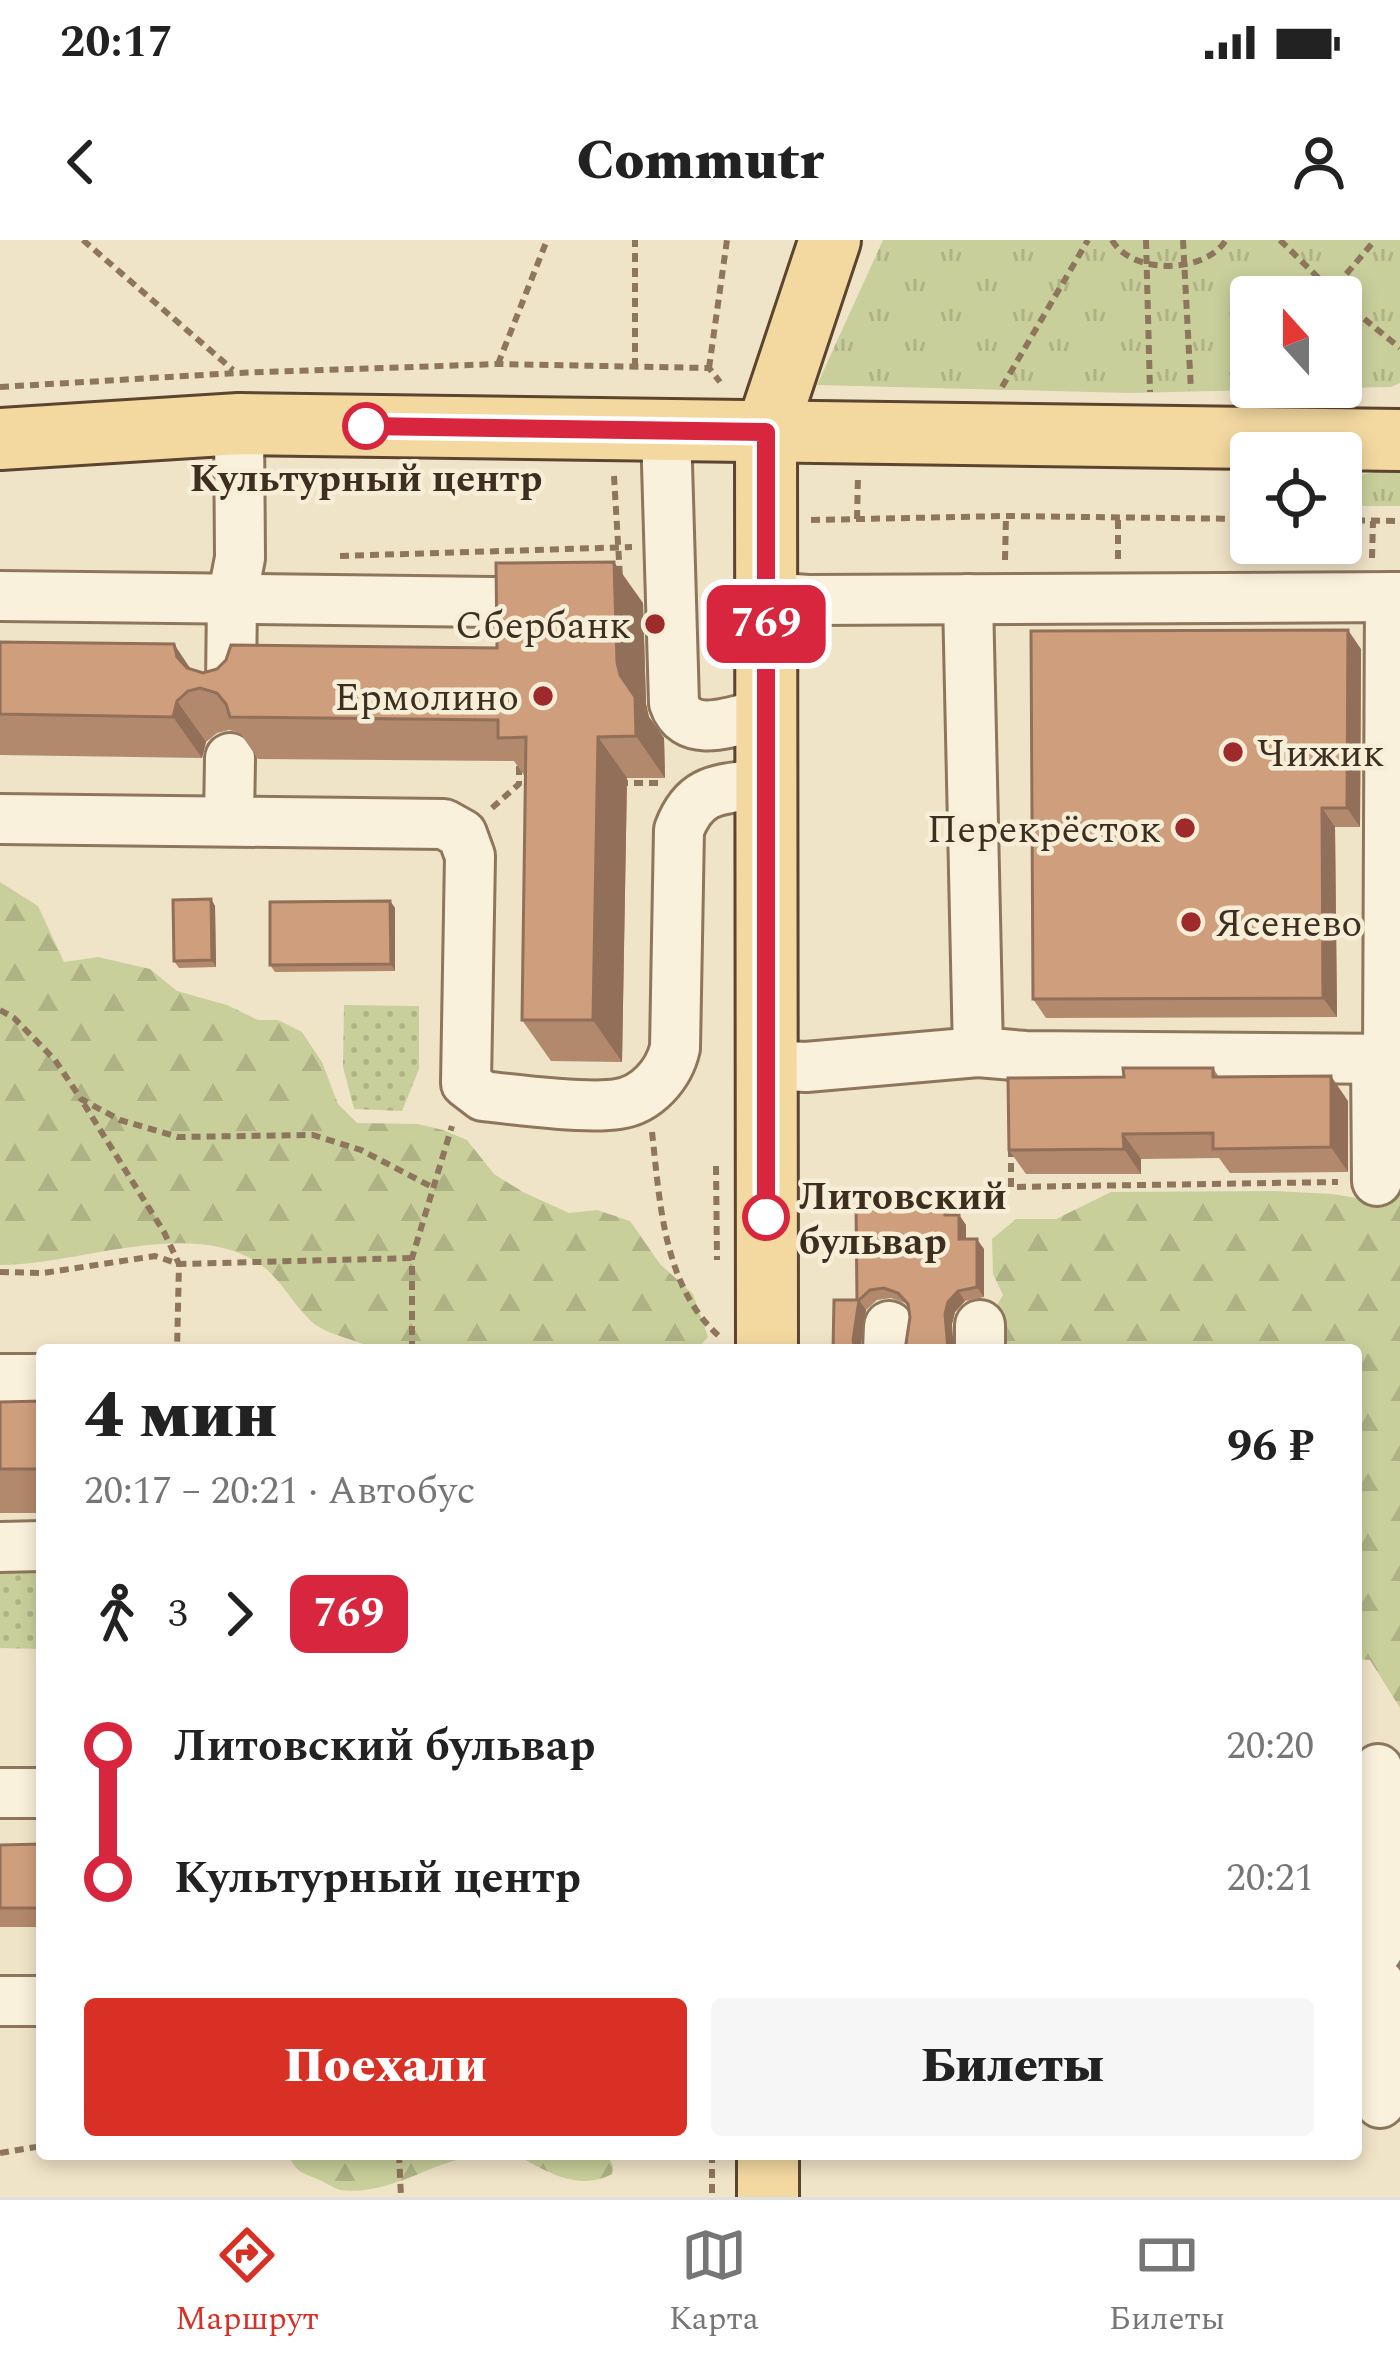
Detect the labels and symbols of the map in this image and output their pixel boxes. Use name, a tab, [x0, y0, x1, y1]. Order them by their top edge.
north arrow	[1230, 276, 1362, 408]
marker: Культурный центр	[344, 404, 388, 448]
place label: Культурный центр	[190, 450, 542, 509]
line badge: 769	[697, 585, 835, 663]
place label: Сбербанк	[455, 597, 631, 656]
marker: Сбербанк	[642, 611, 668, 637]
place label: Ермолино	[334, 669, 519, 728]
marker: Ермолино	[530, 683, 556, 709]
place label: Чижик	[1257, 725, 1385, 784]
marker: Чижик	[1220, 739, 1246, 765]
place label: Перекрёсток	[927, 801, 1161, 860]
marker: Перекрёсток	[1172, 815, 1198, 841]
place label: Ясенево	[1215, 895, 1362, 954]
marker: Ясенево	[1178, 909, 1204, 935]
place label: Литовский бульвар	[799, 1168, 1007, 1272]
marker: Литовский бульвар	[744, 1195, 788, 1239]

